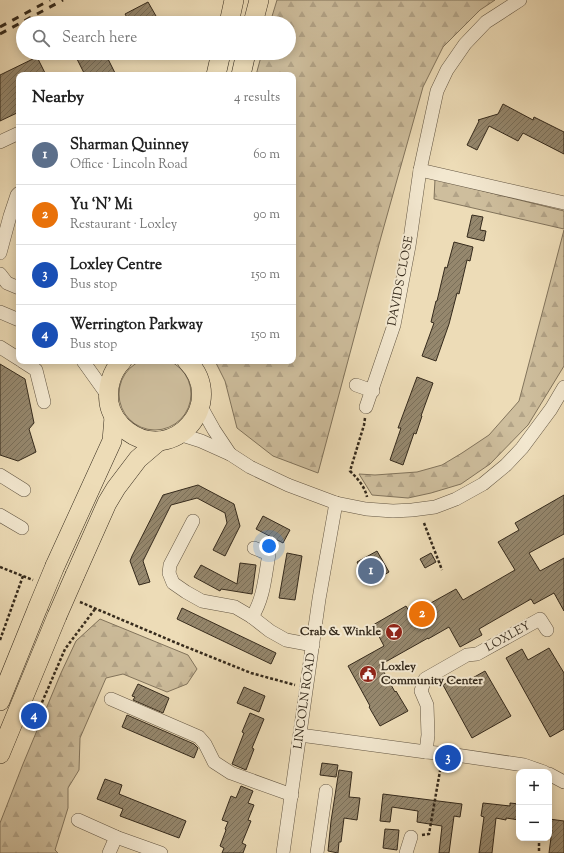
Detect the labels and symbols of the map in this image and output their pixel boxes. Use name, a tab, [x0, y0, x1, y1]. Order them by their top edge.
street label: DAVIDS CLOSE	[383, 234, 419, 328]
your location	[259, 536, 279, 556]
pin: 1	[358, 556, 384, 586]
pin: 2	[409, 599, 435, 629]
street label: LOXLEY	[482, 617, 534, 657]
bar icon: Crab & Winkle	[384, 622, 404, 642]
place label: Crab & Winkle	[300, 623, 381, 641]
street label: LINCOLN ROAD	[289, 652, 321, 750]
place label: Loxley Community Center	[380, 658, 483, 690]
public building icon: Loxley Community Center	[358, 664, 378, 684]
pin: 4	[21, 701, 47, 731]
pin: 3	[435, 743, 461, 773]

